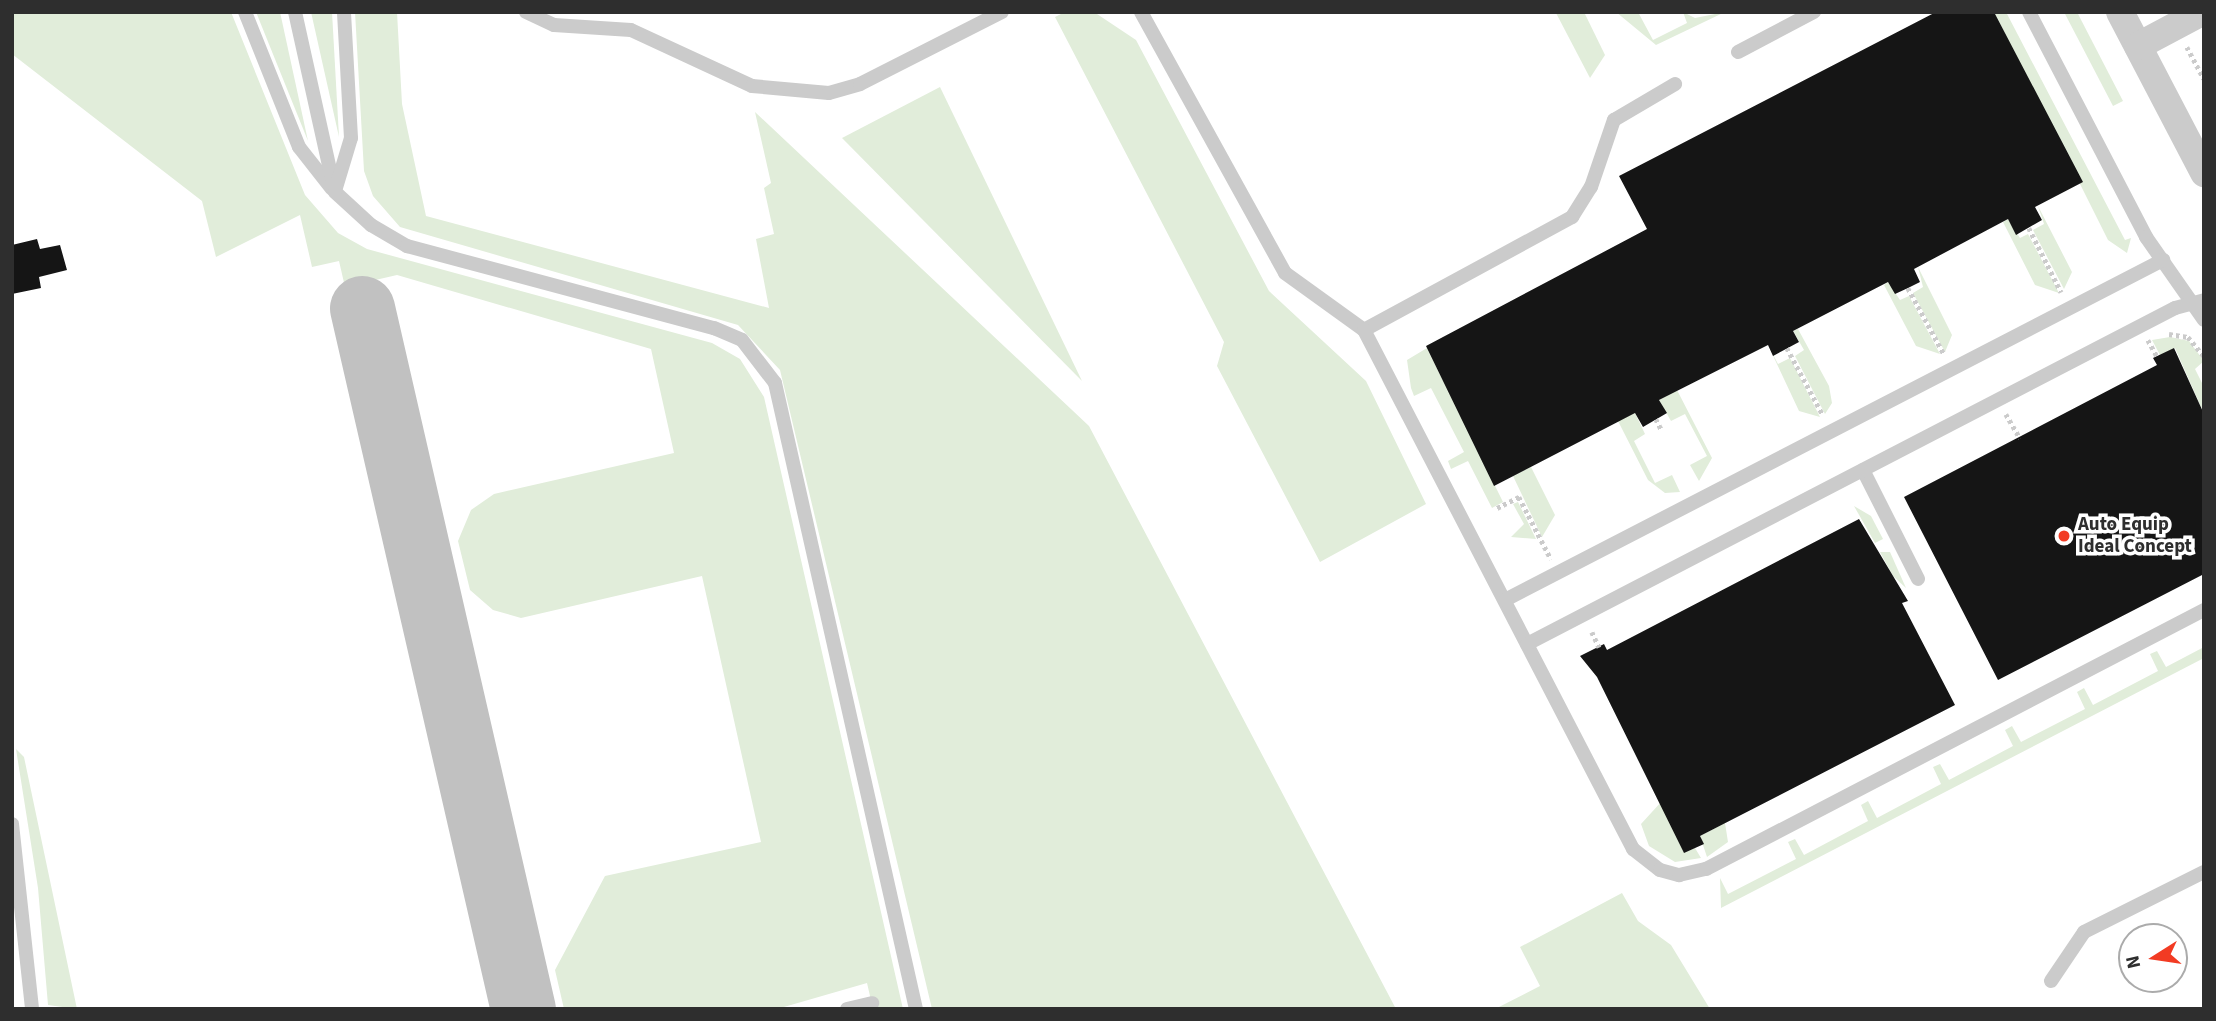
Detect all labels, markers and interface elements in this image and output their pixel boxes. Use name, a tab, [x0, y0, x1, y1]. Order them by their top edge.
place label: Auto Equip Ideal Concept	[2078, 514, 2192, 558]
marker: Auto Equip Ideal Concept	[2056, 528, 2072, 544]
north arrow	[2118, 923, 2188, 993]
text: N	[2119, 953, 2148, 971]

